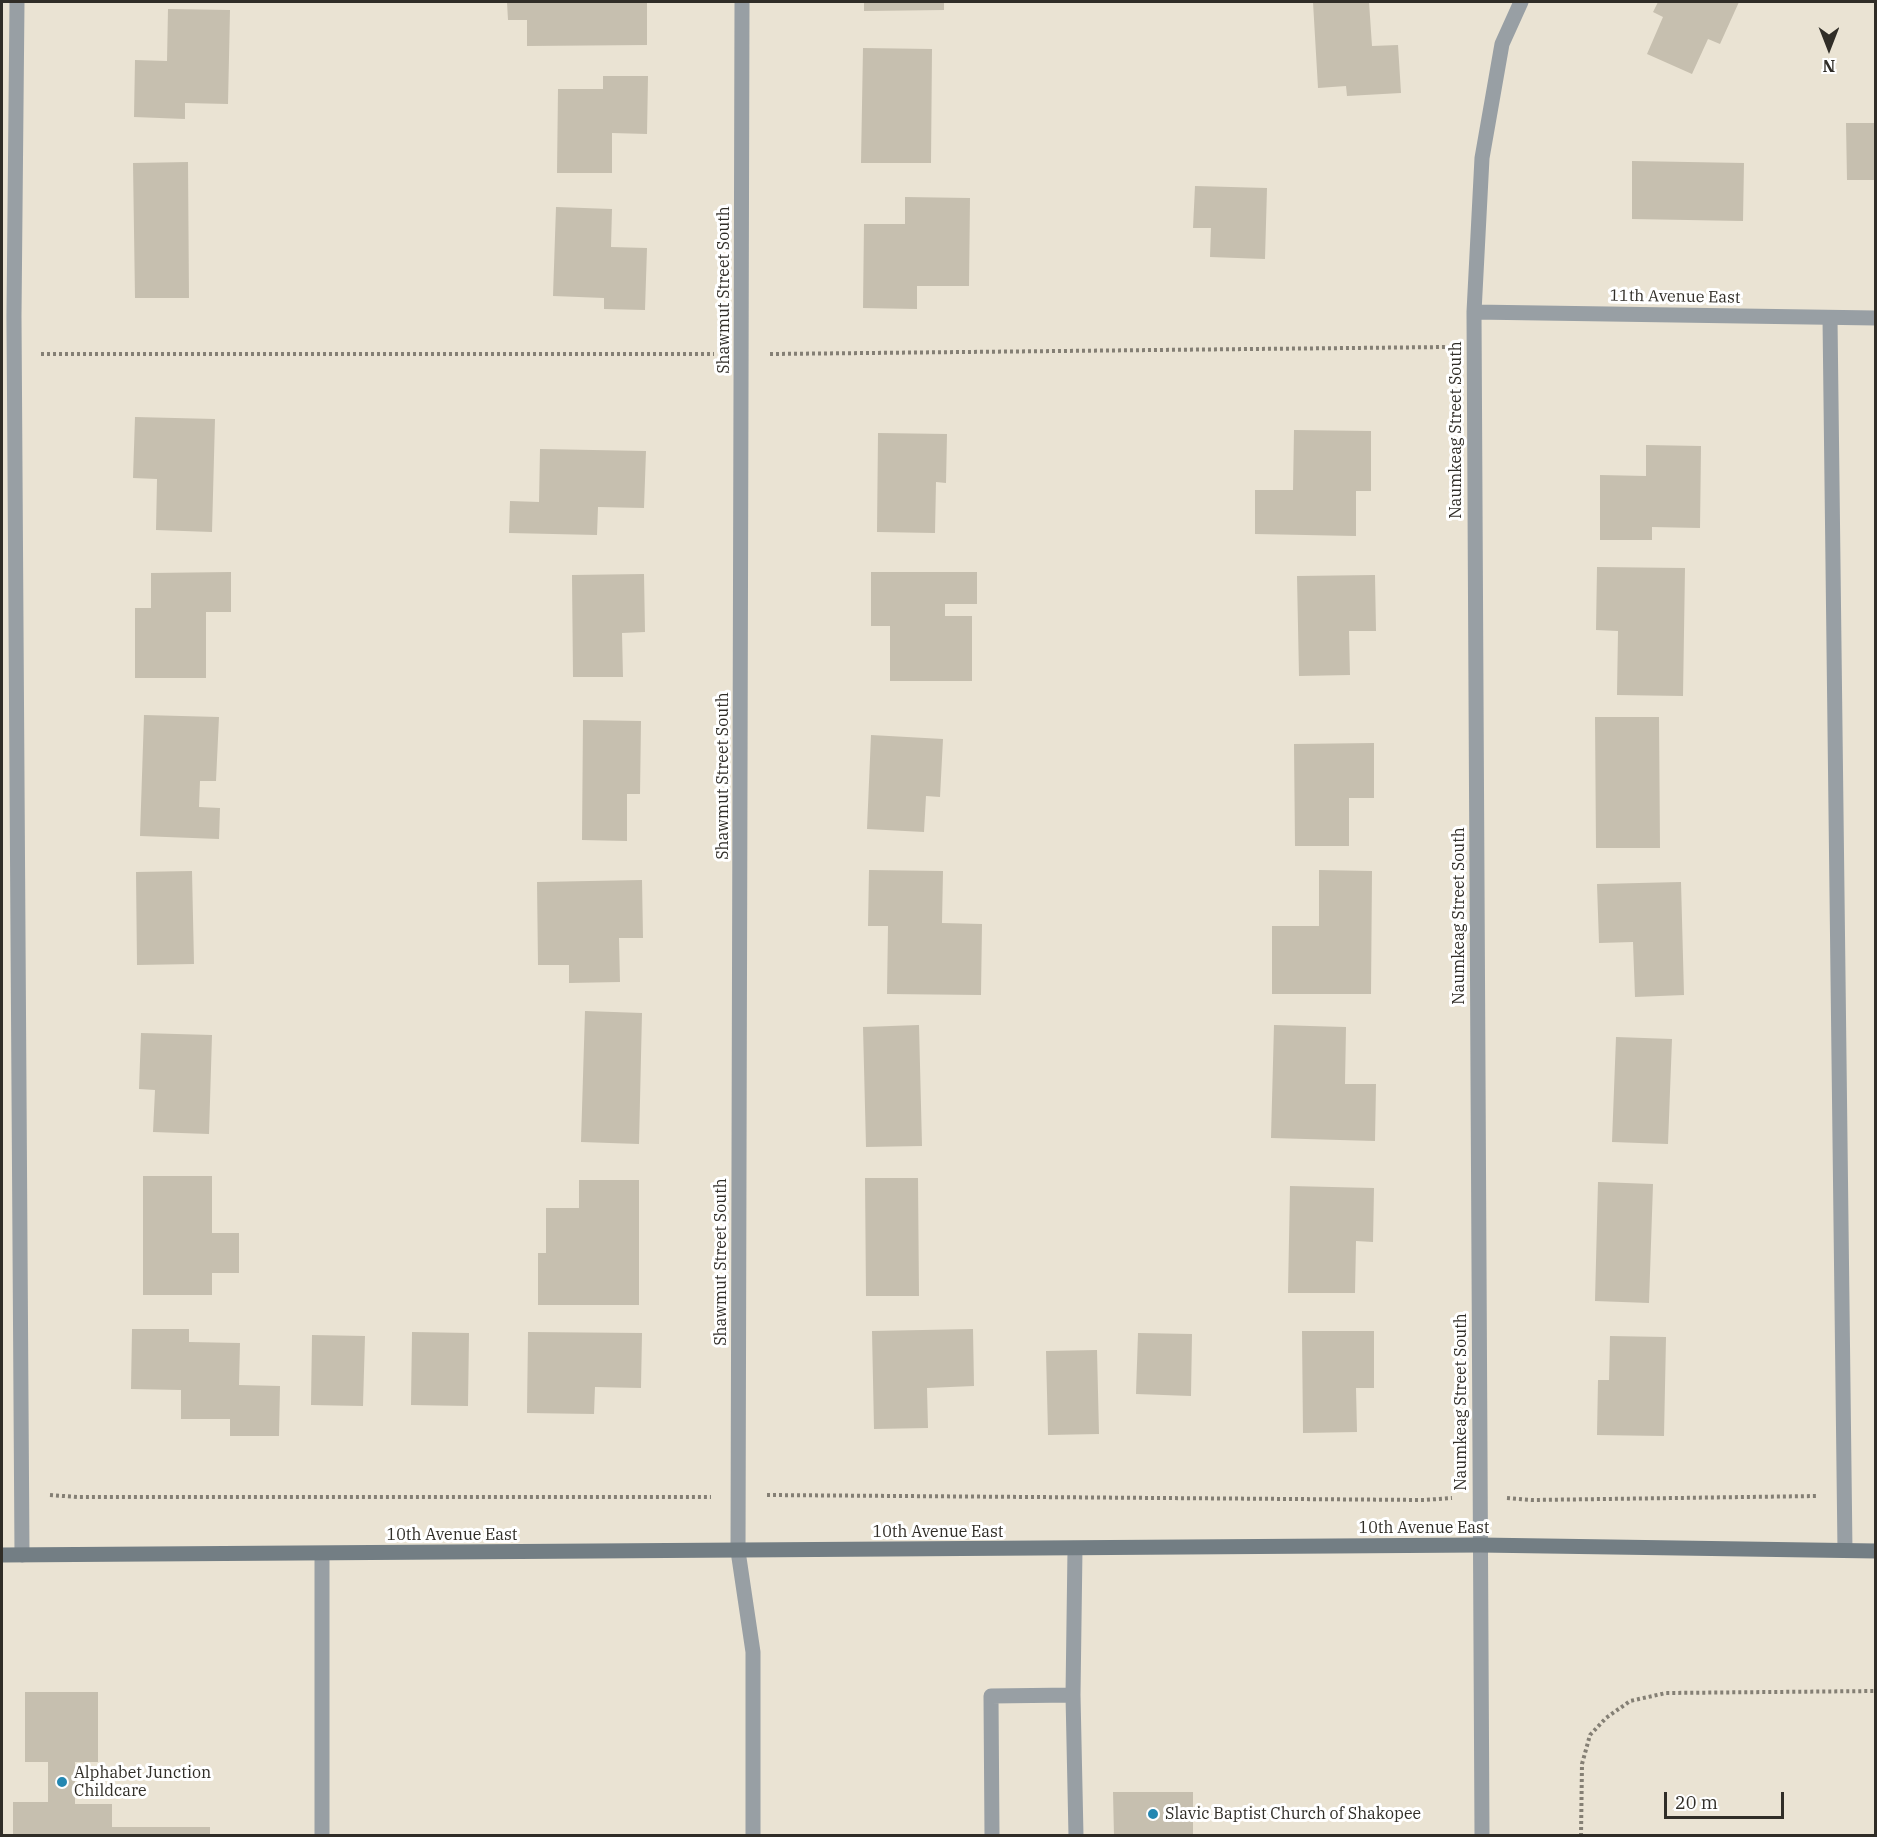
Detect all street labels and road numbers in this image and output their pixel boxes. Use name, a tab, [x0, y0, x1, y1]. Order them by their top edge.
street label: Shawmut Street South	[714, 206, 734, 374]
street label: 11th Avenue East	[1609, 286, 1741, 308]
street label: Naumkeag Street South	[1446, 341, 1466, 519]
street label: Shawmut Street South	[713, 692, 733, 860]
street label: Naumkeag Street South	[1449, 827, 1469, 1005]
street label: Shawmut Street South	[711, 1178, 731, 1346]
street label: Naumkeag Street South	[1451, 1313, 1471, 1491]
street label: 10th Avenue East	[1359, 1518, 1489, 1538]
street label: 10th Avenue East	[873, 1522, 1003, 1542]
street label: 10th Avenue East	[387, 1525, 517, 1545]

